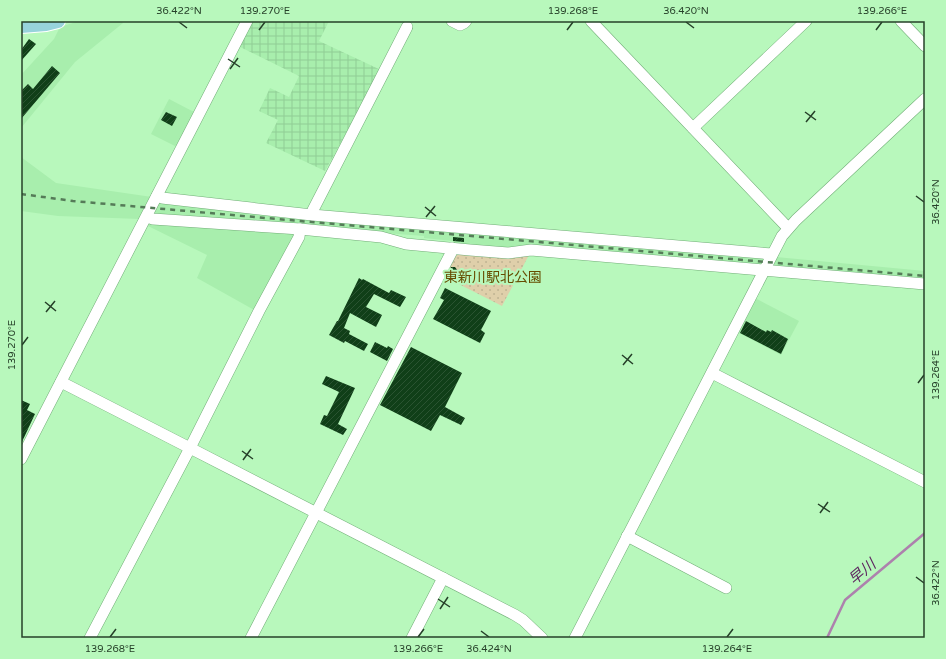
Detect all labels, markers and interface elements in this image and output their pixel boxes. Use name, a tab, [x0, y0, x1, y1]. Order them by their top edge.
text: 36.422°N	[156, 5, 202, 17]
text: 139.270°E	[240, 5, 290, 17]
text: 139.268°E	[548, 5, 598, 17]
text: 36.420°N	[663, 5, 709, 17]
text: 139.266°E	[857, 5, 907, 17]
text: 36.420°N	[930, 179, 942, 225]
park label: 東新川駅北公園	[444, 269, 542, 286]
text: 139.270°E	[6, 320, 18, 370]
text: 139.264°E	[930, 350, 942, 400]
water label: 早川	[845, 554, 881, 589]
text: 36.422°N	[930, 560, 942, 606]
text: 139.268°E	[85, 643, 135, 655]
text: 139.266°E	[393, 643, 443, 655]
text: 36.424°N	[466, 643, 512, 655]
text: 139.264°E	[702, 643, 752, 655]

